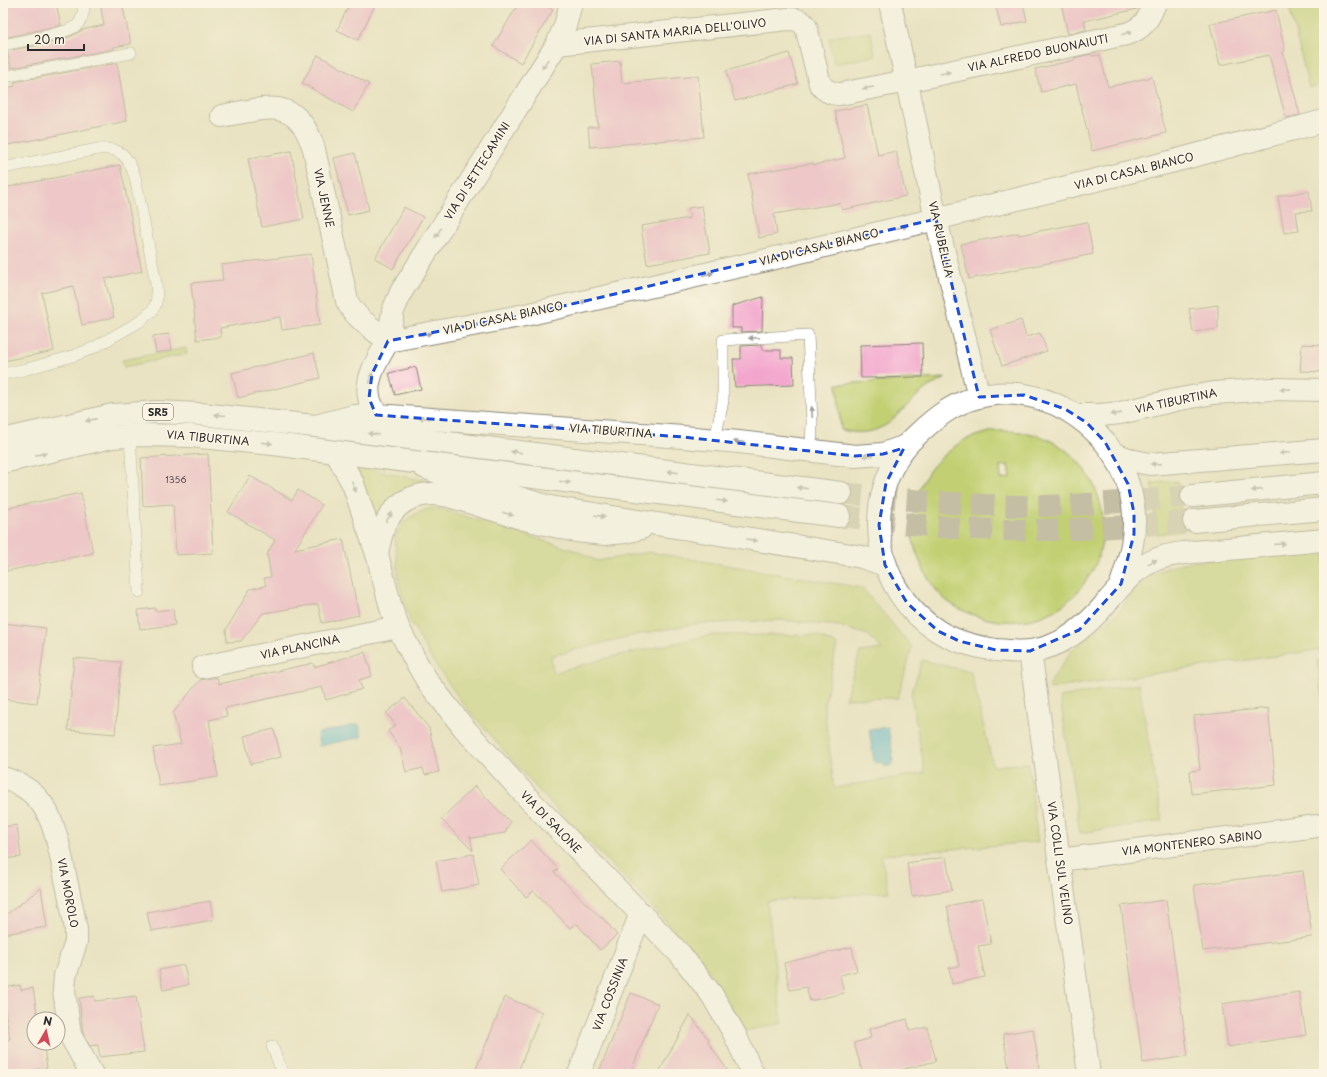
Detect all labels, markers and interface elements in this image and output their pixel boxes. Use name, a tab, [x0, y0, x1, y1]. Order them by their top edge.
street label: VIA DI SANTA MARIA DELL'OLIVO	[583, 13, 767, 50]
scale bar	[28, 26, 84, 52]
street label: VIA ALFREDO BUONAIUTI	[966, 29, 1110, 76]
text: 20 m	[34, 30, 65, 48]
one-way arrow	[1121, 30, 1133, 36]
one-way arrow	[541, 58, 548, 70]
one-way arrow	[939, 69, 951, 75]
one-way arrow	[862, 86, 875, 92]
street label: VIA DI SETTECAMINI	[439, 118, 514, 223]
street label: VIA DI CASAL BIANCO	[1072, 147, 1195, 194]
street label: VIA JENNE	[310, 167, 339, 229]
street label: VIA RUBELLIA	[925, 199, 958, 278]
street label: VIA DI CASAL BIANCO	[757, 223, 880, 270]
one-way arrow	[896, 224, 909, 230]
one-way arrow	[434, 228, 442, 238]
one-way arrow	[702, 270, 714, 276]
one-way arrow	[952, 292, 958, 304]
street label: VIA DI CASAL BIANCO	[441, 296, 565, 339]
one-way arrow	[575, 299, 587, 305]
one-way arrow	[420, 331, 432, 337]
one-way arrow	[748, 335, 760, 342]
one-way arrow	[368, 371, 374, 383]
street label: VIA TIBURTINA	[1134, 383, 1219, 417]
one-way arrow	[1278, 386, 1291, 392]
road number: SR5	[143, 404, 173, 420]
one-way arrow	[808, 406, 815, 418]
one-way arrow	[1109, 411, 1122, 417]
one-way arrow	[214, 412, 226, 419]
one-way arrow	[418, 414, 430, 421]
one-way arrow	[85, 417, 97, 423]
street label: VIA TIBURTINA	[569, 419, 654, 442]
one-way arrow	[548, 424, 560, 431]
street label: VIA TIBURTINA	[166, 425, 251, 450]
one-way arrow	[367, 431, 380, 437]
one-way arrow	[733, 439, 745, 445]
one-way arrow	[261, 440, 273, 447]
one-way arrow	[510, 449, 522, 455]
one-way arrow	[35, 450, 47, 456]
one-way arrow	[1279, 450, 1291, 457]
one-way arrow	[862, 452, 874, 459]
one-way arrow	[1149, 461, 1162, 467]
one-way arrow	[667, 469, 679, 475]
house number: 1356	[165, 472, 187, 486]
one-way arrow	[559, 479, 571, 485]
one-way arrow	[351, 482, 357, 494]
one-way arrow	[796, 485, 808, 491]
one-way arrow	[1251, 487, 1263, 493]
one-way arrow	[716, 498, 728, 505]
one-way arrow	[386, 511, 393, 523]
one-way arrow	[502, 511, 514, 517]
one-way arrow	[594, 513, 606, 519]
one-way arrow	[746, 537, 758, 543]
one-way arrow	[1274, 541, 1286, 547]
one-way arrow	[1147, 559, 1158, 565]
street label: VIA PLANCINA	[259, 630, 342, 663]
street label: VIA DI SALONE	[517, 786, 586, 857]
street label: VIA COLLI SUL VELINO	[1043, 800, 1078, 926]
street label: VIA MONTENERO SABINO	[1121, 825, 1263, 860]
street label: VIA MOROLO	[53, 856, 84, 929]
street label: VIA COSSINIA	[588, 954, 632, 1033]
north arrow	[26, 1011, 66, 1051]
text: N	[42, 1012, 54, 1030]

